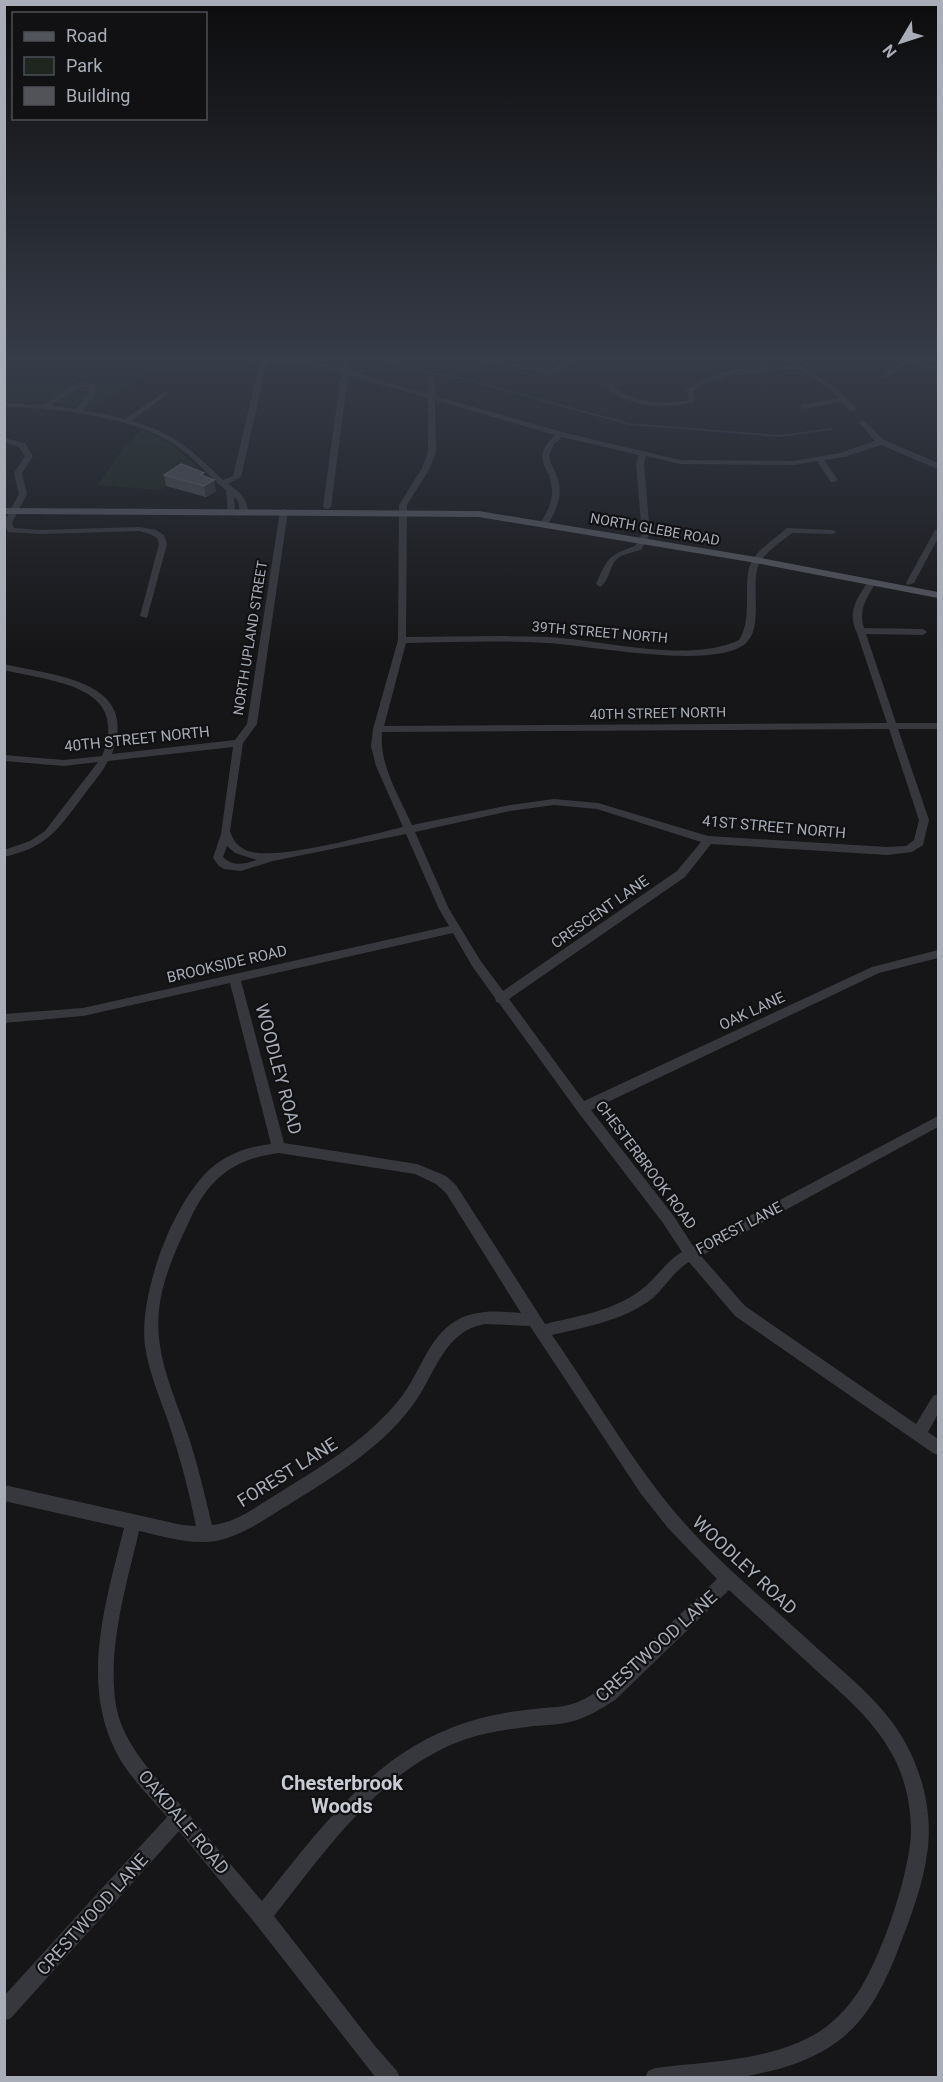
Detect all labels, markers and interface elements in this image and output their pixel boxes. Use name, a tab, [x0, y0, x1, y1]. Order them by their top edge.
legend	[12, 12, 207, 120]
north arrow	[871, 12, 931, 72]
text: Road	[66, 25, 107, 46]
text: N	[879, 41, 901, 61]
text: Park	[66, 55, 103, 76]
text: Building	[66, 85, 130, 106]
street label: NORTH GLEBE ROAD	[589, 510, 721, 548]
street label: NORTH UPLAND STREET	[230, 559, 270, 717]
street label: 39TH STREET NORTH	[531, 618, 669, 646]
street label: 40TH STREET NORTH	[590, 704, 726, 722]
street label: 40TH STREET NORTH	[63, 722, 211, 756]
street label: 41ST STREET NORTH	[701, 812, 847, 842]
street label: CRESCENT LANE	[548, 871, 653, 952]
street label: BROOKSIDE ROAD	[165, 941, 289, 987]
street label: OAK LANE	[716, 988, 788, 1034]
street label: WOODLEY ROAD	[251, 1001, 307, 1137]
street label: CHESTERBROOK ROAD	[592, 1097, 700, 1233]
street label: FOREST LANE	[693, 1198, 786, 1258]
street label: FOREST LANE	[233, 1433, 341, 1511]
street label: WOODLEY ROAD	[689, 1511, 801, 1619]
street label: CRESTWOOD LANE	[591, 1586, 721, 1706]
street label: OAKDALE ROAD	[134, 1766, 234, 1878]
district label: Chesterbrook Woods	[281, 1771, 403, 1818]
street label: CRESTWOOD LANE	[32, 1849, 152, 1979]

